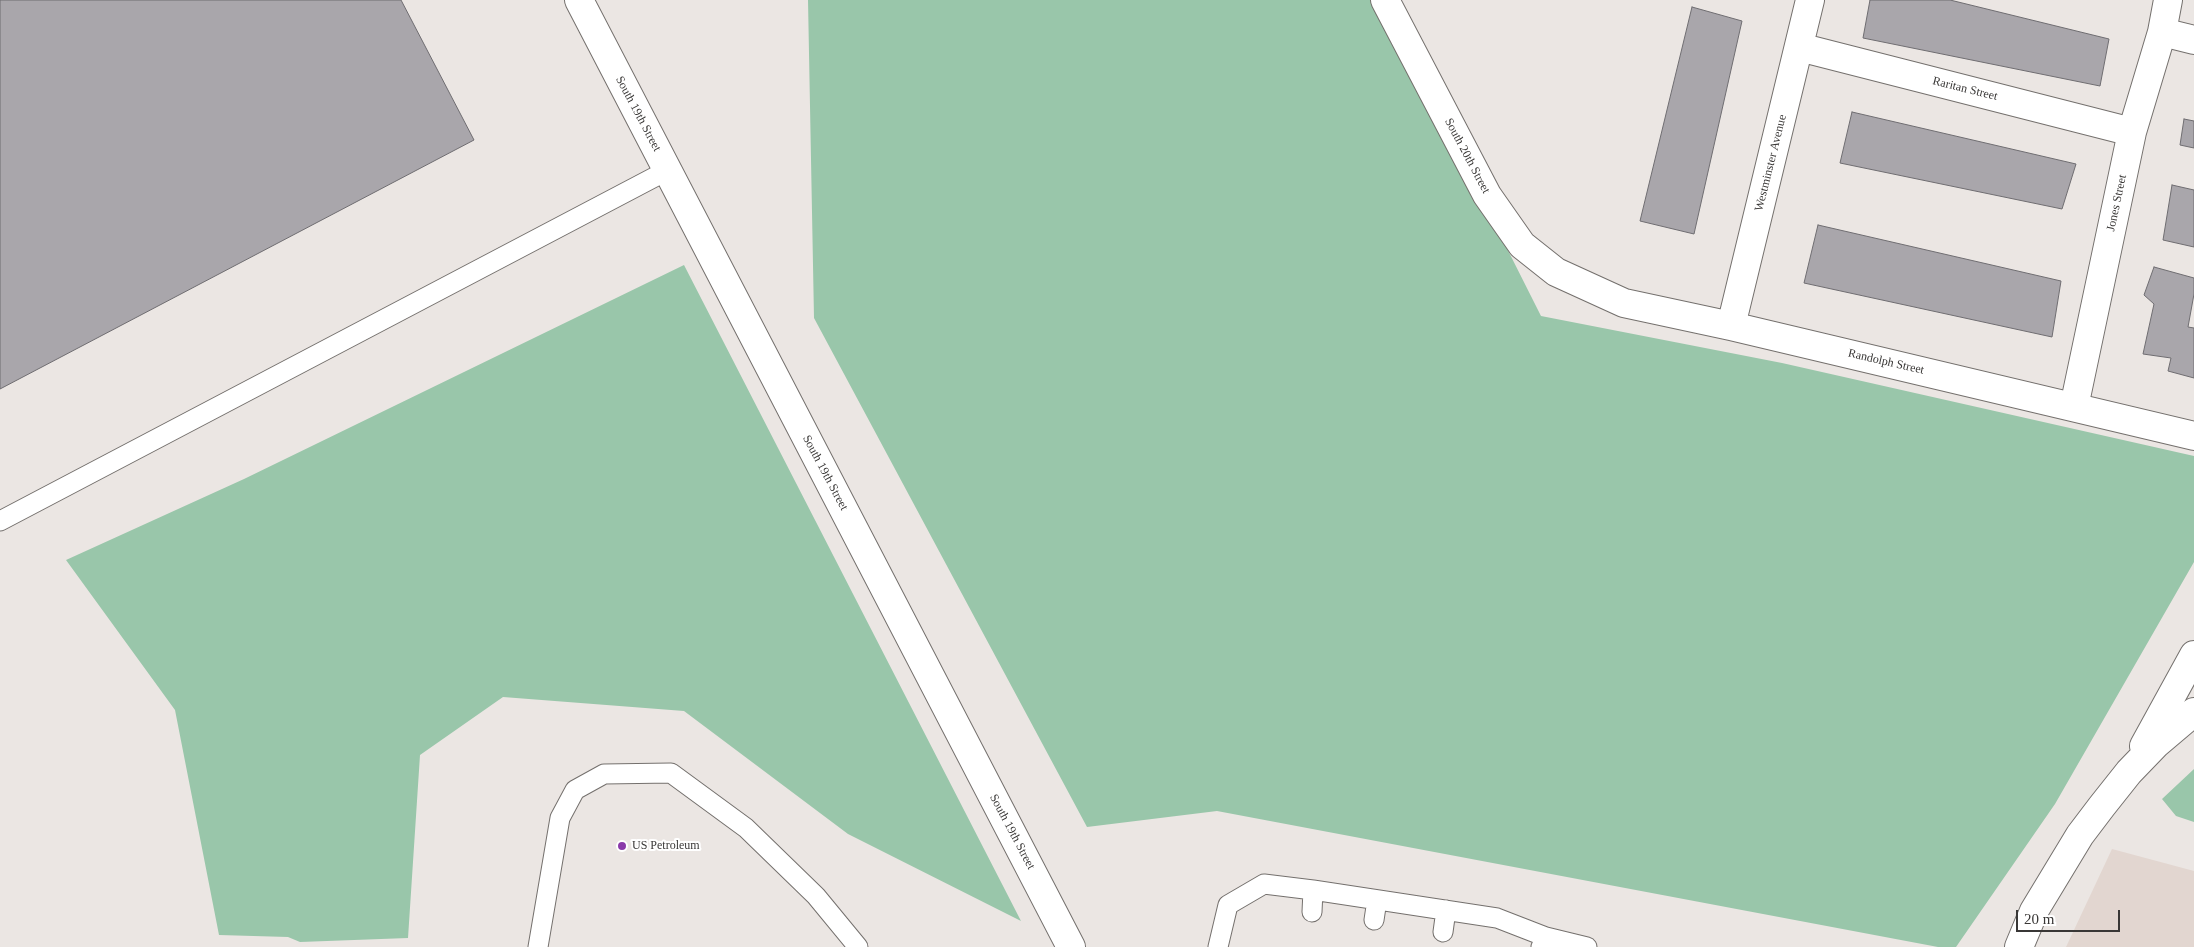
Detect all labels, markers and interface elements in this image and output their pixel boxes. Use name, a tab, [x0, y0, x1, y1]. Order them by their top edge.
street label: South 19th Street	[612, 74, 664, 154]
street label: Raritan Street	[1931, 74, 1999, 104]
street label: Westminster Avenue	[1752, 113, 1790, 213]
street label: South 20th Street	[1441, 116, 1493, 196]
street label: Jones Street	[2104, 173, 2130, 233]
street label: Randolph Street	[1847, 346, 1925, 378]
street label: South 19th Street	[799, 433, 851, 513]
street label: South 19th Street	[986, 792, 1038, 872]
place label: US Petroleum	[632, 839, 700, 853]
marker: US Petroleum	[616, 840, 628, 852]
scale bar	[2019, 900, 2123, 932]
text: 20 m	[2024, 911, 2054, 927]

